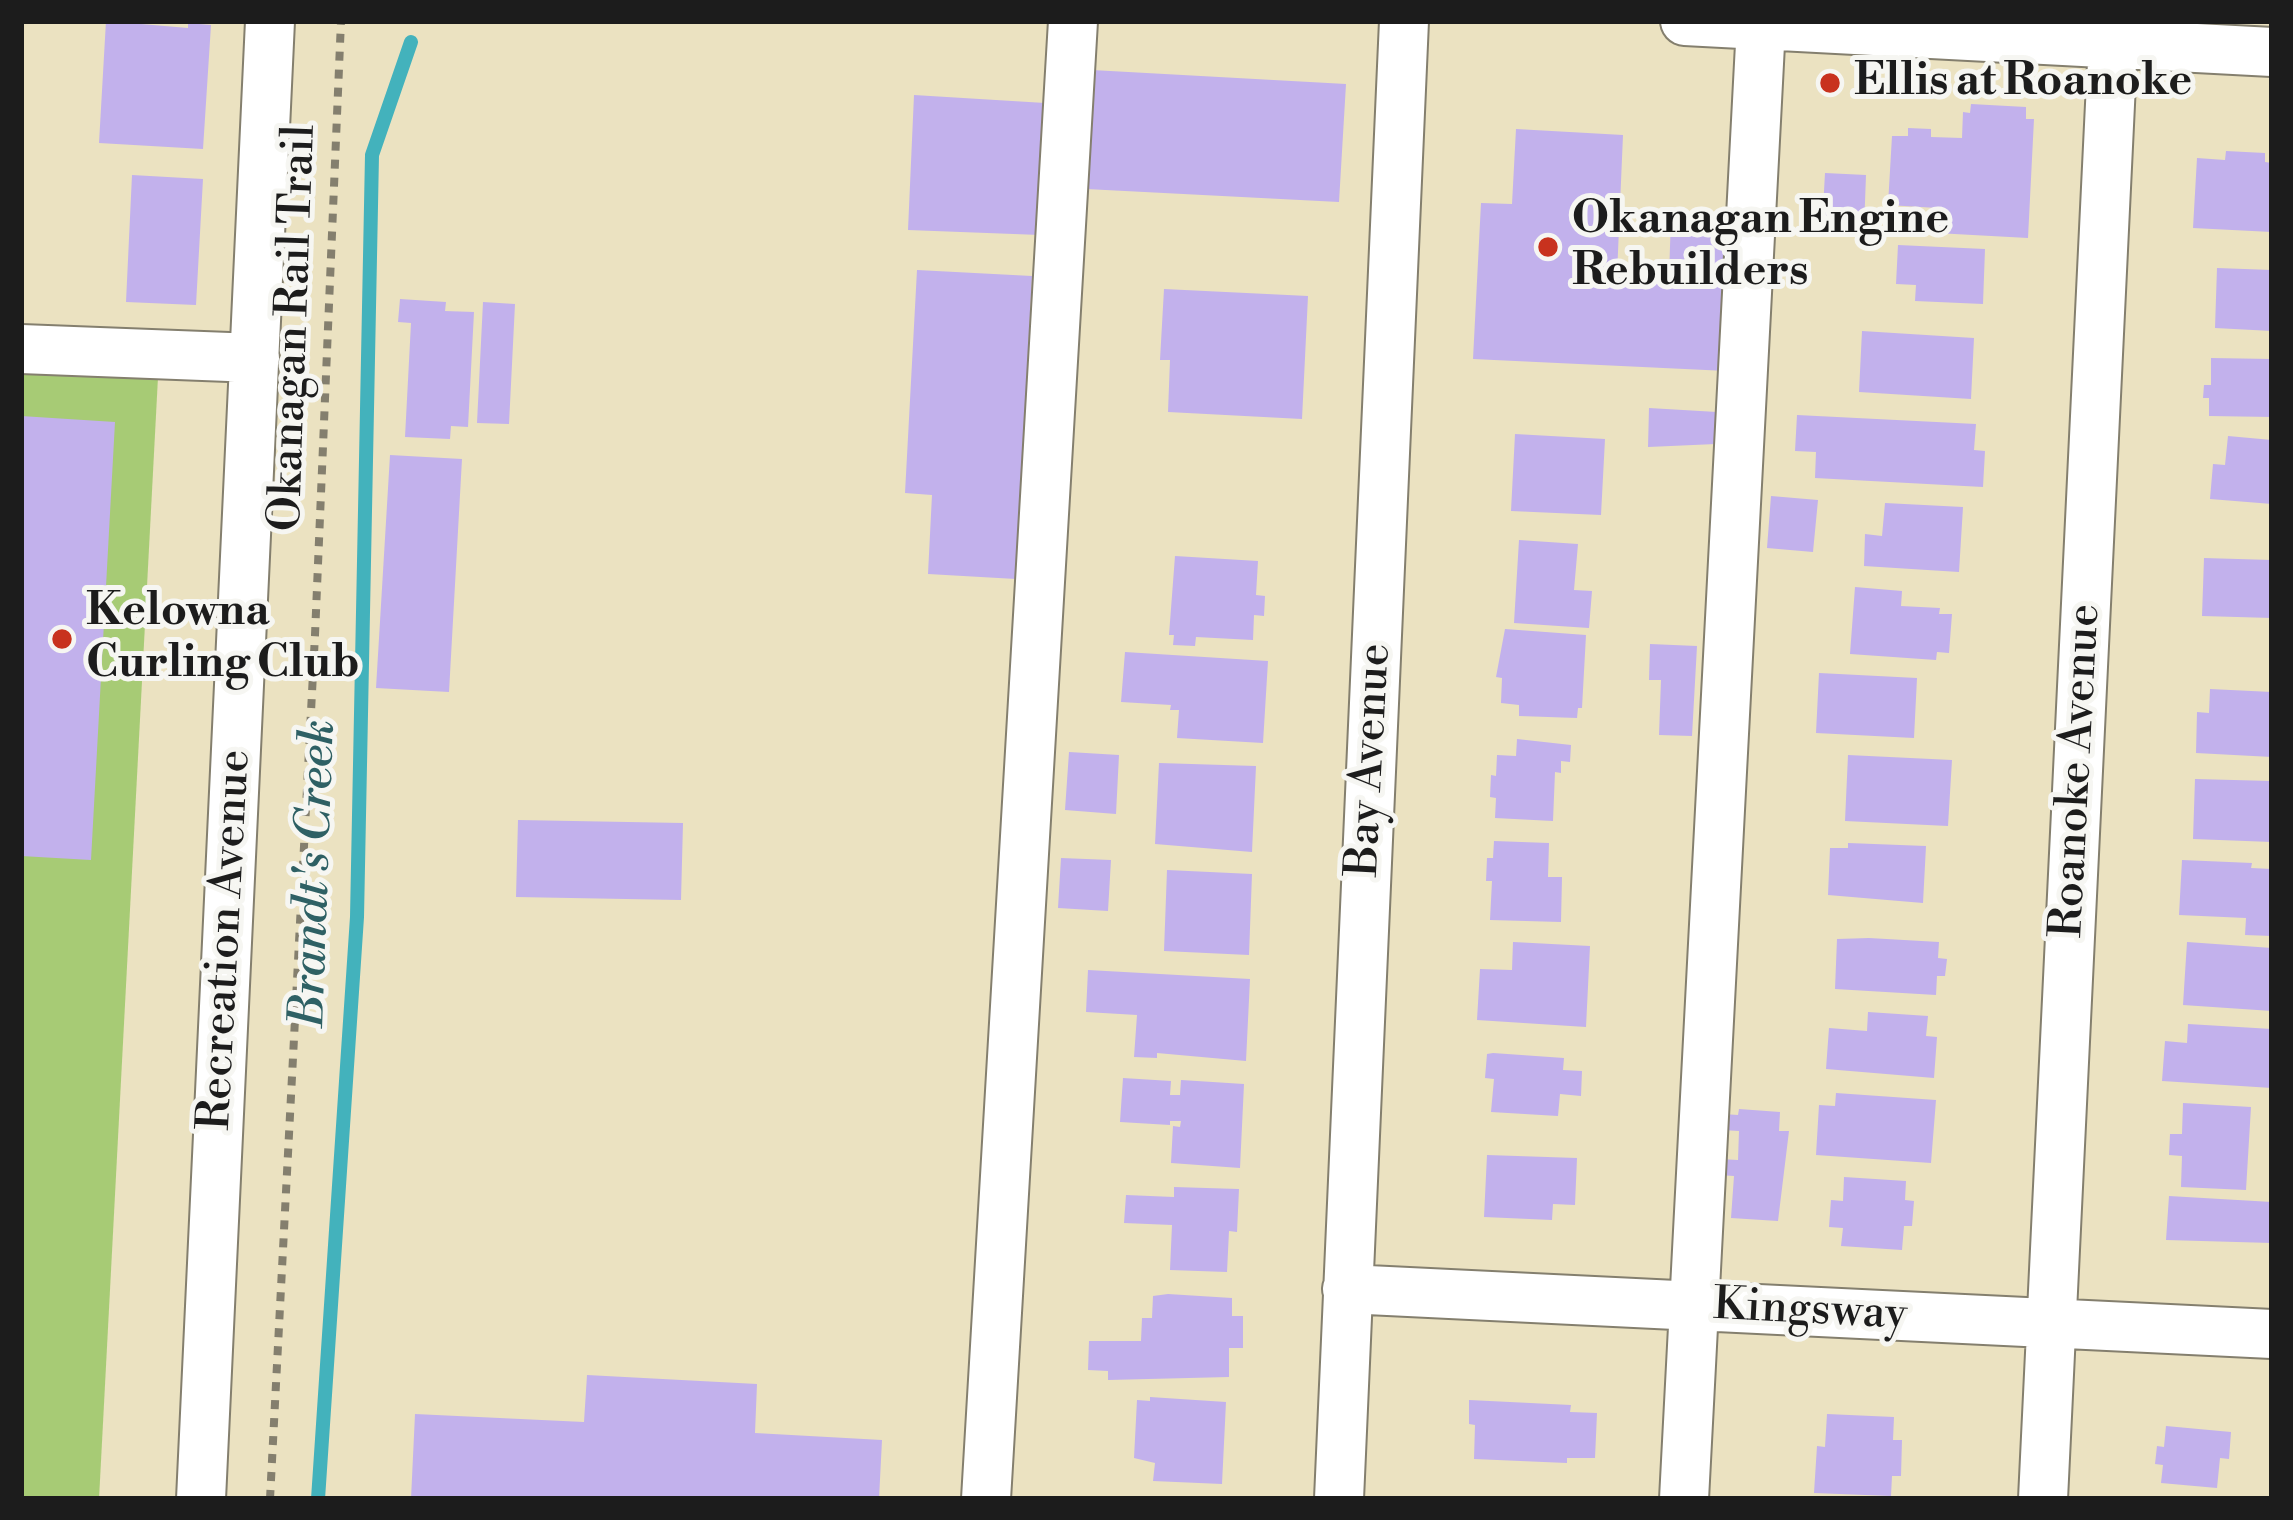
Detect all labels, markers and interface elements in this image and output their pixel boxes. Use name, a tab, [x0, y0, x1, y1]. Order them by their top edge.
place label: Ellis at Roanoke	[1854, 56, 2192, 110]
marker: Ellis at Roanoke	[1817, 70, 1843, 96]
street label: Okanagan Rail Trail	[261, 124, 329, 532]
place label: Okanagan Engine Rebuilders	[1572, 194, 1949, 300]
marker: Okanagan Engine Rebuilders	[1535, 234, 1561, 260]
place label: Kelowna Curling Club	[86, 586, 360, 692]
street label: Roanoke Avenue	[2042, 603, 2114, 939]
marker: Kelowna Curling Club	[49, 626, 75, 652]
street label: Bay Avenue	[1338, 642, 1404, 878]
water label: Brandt's Creek	[282, 719, 350, 1029]
street label: Recreation Avenue	[190, 748, 264, 1132]
street label: Kingsway	[1712, 1280, 1908, 1344]

